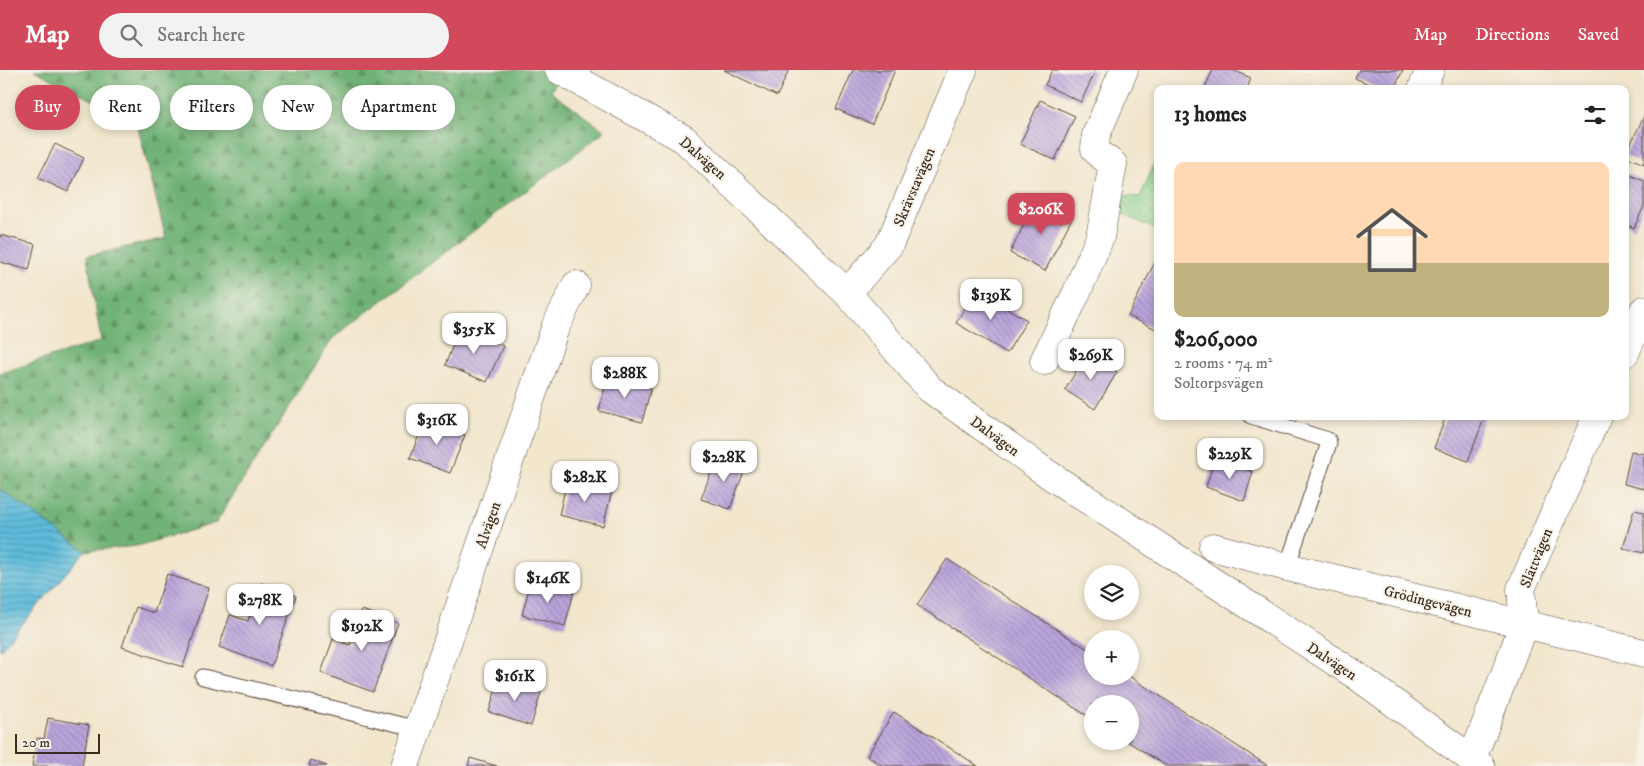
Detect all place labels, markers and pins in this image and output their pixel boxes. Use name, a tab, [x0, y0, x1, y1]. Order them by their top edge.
pin: $206K	[1006, 192, 1076, 235]
pin: $139K	[956, 278, 1026, 321]
pin: $355K	[439, 312, 509, 355]
pin: $269K	[1056, 338, 1126, 381]
pin: $288K	[590, 356, 660, 399]
pin: $316K	[402, 404, 472, 446]
pin: $229K	[1195, 438, 1265, 480]
pin: $228K	[689, 440, 759, 483]
pin: $282K	[550, 460, 620, 503]
pin: $146K	[513, 562, 583, 604]
pin: $278K	[225, 584, 295, 626]
pin: $192K	[327, 610, 397, 652]
pin: $161K	[480, 660, 550, 702]

